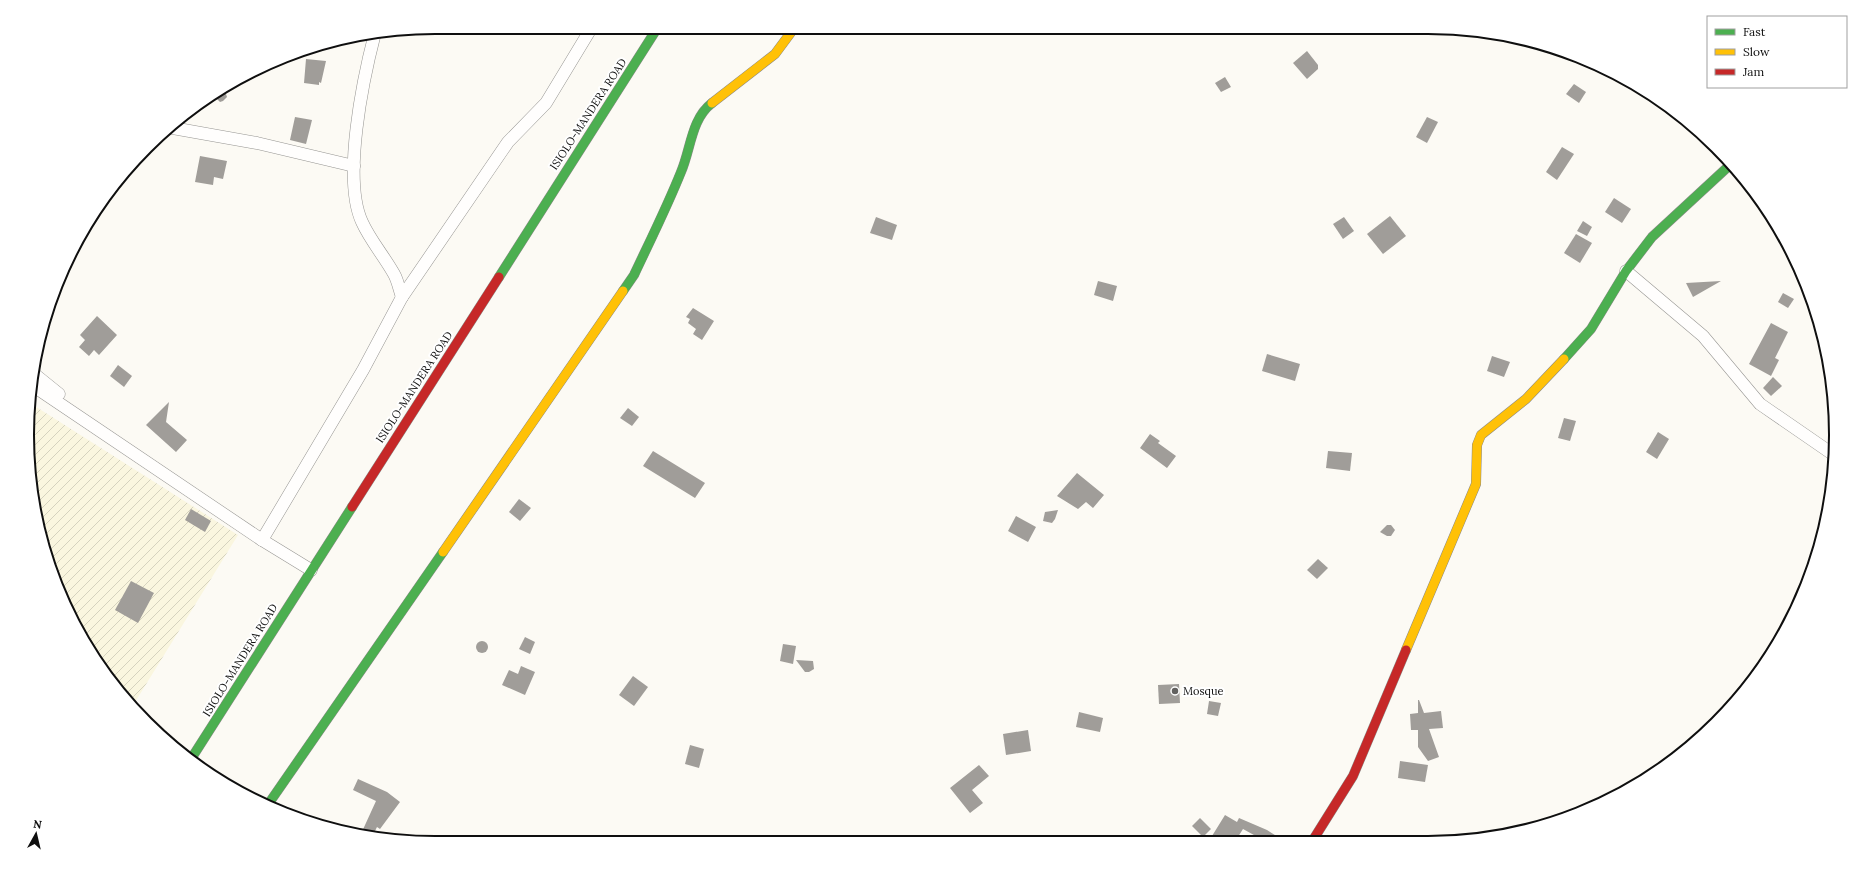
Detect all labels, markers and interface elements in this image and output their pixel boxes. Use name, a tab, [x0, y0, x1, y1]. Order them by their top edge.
legend	[1707, 16, 1847, 88]
text: Fast	[1743, 24, 1766, 39]
text: Slow	[1743, 44, 1770, 59]
street label: ISIOLO-MANDERA ROAD	[547, 56, 629, 172]
text: Jam	[1742, 64, 1764, 79]
street label: ISIOLO-MANDERA ROAD	[373, 329, 455, 445]
street label: ISIOLO-MANDERA ROAD	[200, 601, 280, 719]
place label: Mosque	[1183, 684, 1223, 698]
marker: Mosque	[1170, 686, 1180, 696]
north arrow	[16, 814, 56, 854]
text: N	[32, 817, 43, 832]

